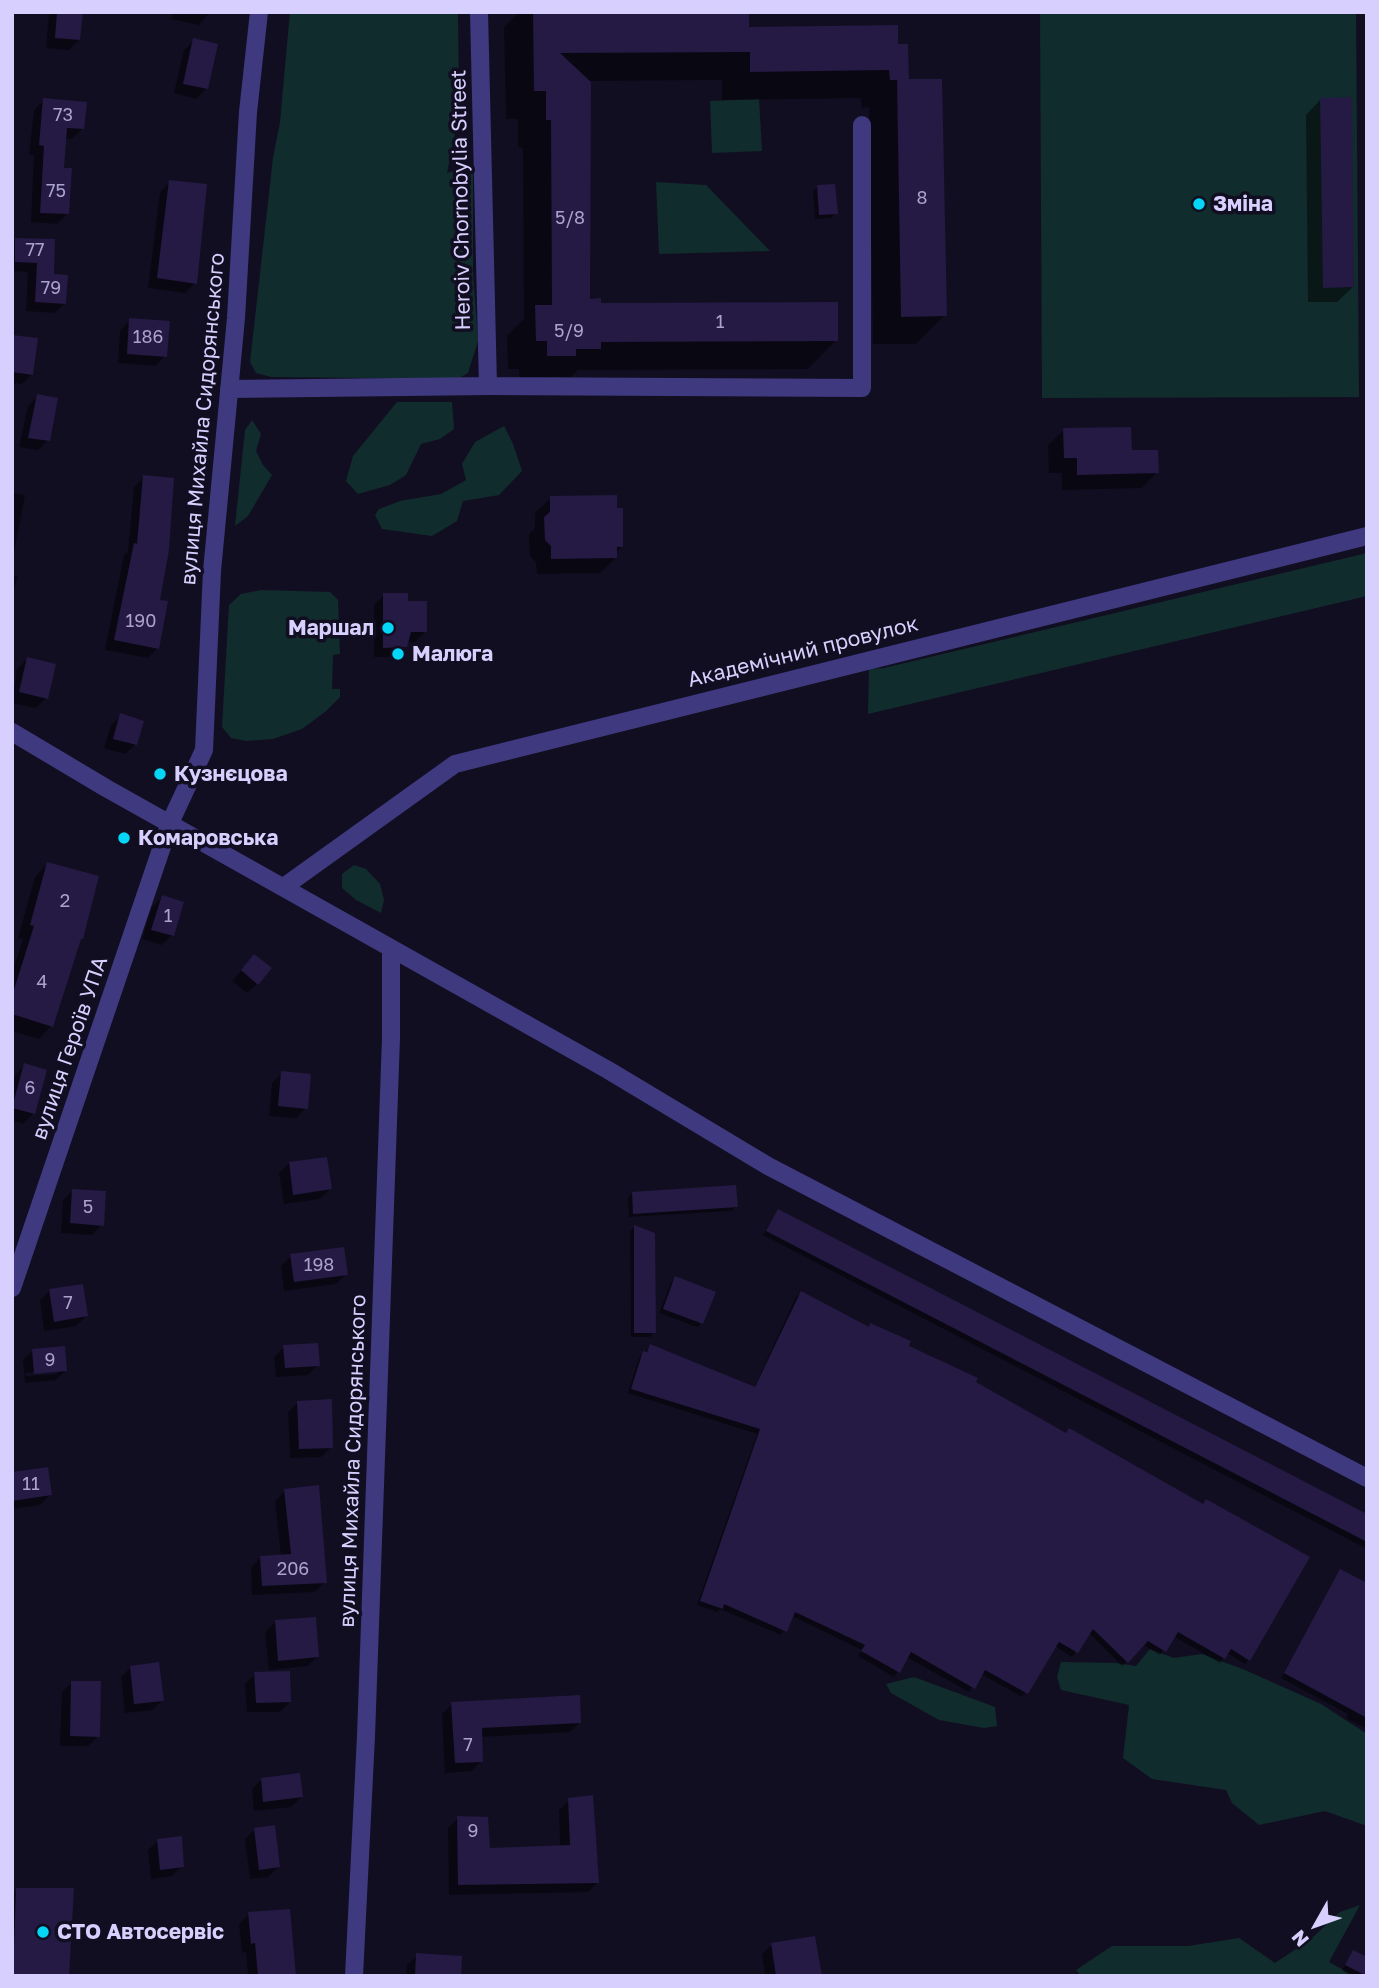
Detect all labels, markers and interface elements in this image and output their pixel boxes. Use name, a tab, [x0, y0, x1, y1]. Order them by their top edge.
street label: Heroiv Chornobylia Street	[446, 69, 476, 331]
house number: 73	[53, 104, 73, 126]
house number: 75	[46, 180, 66, 202]
house number: 8	[917, 187, 927, 209]
place label: Зміна	[1213, 191, 1273, 217]
marker: Зміна	[1191, 196, 1207, 212]
house number: 5/8	[555, 207, 585, 229]
house number: 77	[25, 239, 45, 261]
street label: вулиця Михайла Сидорянського	[176, 252, 230, 586]
house number: 79	[41, 277, 61, 299]
house number: 1	[716, 311, 724, 333]
house number: 5/9	[554, 320, 584, 342]
house number: 186	[133, 326, 163, 348]
house number: 190	[126, 610, 156, 632]
street label: Академічний провулок	[685, 611, 921, 693]
place label: Маршал	[288, 615, 374, 641]
marker: Маршал	[380, 620, 396, 636]
place label: Малюга	[412, 641, 493, 667]
marker: Малюга	[390, 646, 406, 662]
place label: Кузнєцова	[174, 761, 288, 787]
marker: Кузнєцова	[152, 766, 168, 782]
place label: Комаровська	[138, 825, 278, 851]
marker: Комаровська	[116, 830, 132, 846]
house number: 2	[60, 890, 70, 912]
house number: 1	[164, 905, 172, 927]
street label: вулиця Героїв УПА	[27, 953, 113, 1143]
house number: 4	[37, 971, 47, 993]
house number: 6	[25, 1077, 35, 1099]
house number: 5	[83, 1196, 93, 1218]
house number: 198	[304, 1254, 334, 1276]
house number: 7	[63, 1292, 73, 1314]
street label: вулиця Михайла Сидорянського	[335, 1294, 371, 1628]
house number: 9	[45, 1349, 55, 1371]
house number: 11	[22, 1473, 40, 1495]
house number: 206	[277, 1558, 309, 1580]
house number: 7	[463, 1734, 473, 1756]
house number: 9	[468, 1820, 478, 1842]
north arrow	[1281, 1890, 1351, 1960]
place label: СТО Автосервіс	[57, 1919, 224, 1945]
marker: СТО Автосервіс	[35, 1924, 51, 1940]
text: N	[1286, 1926, 1313, 1952]

